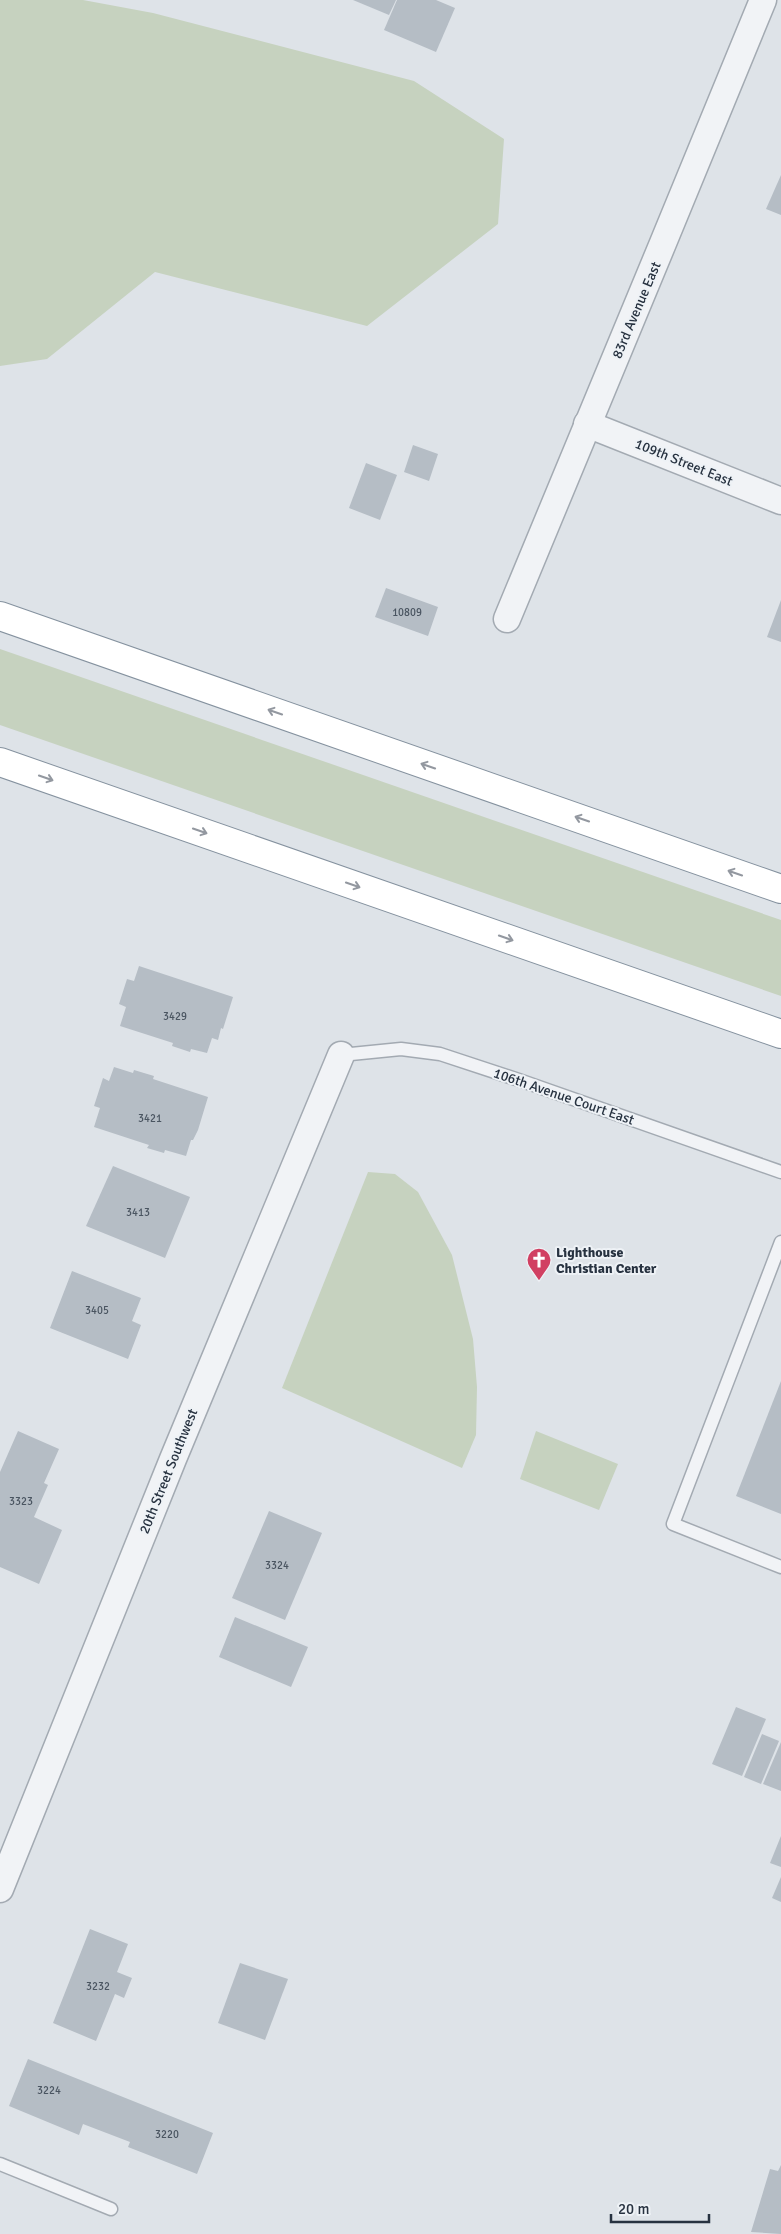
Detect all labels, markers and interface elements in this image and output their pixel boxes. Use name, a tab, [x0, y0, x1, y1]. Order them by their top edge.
street label: 83rd Avenue East	[608, 259, 665, 361]
street label: 109th Street East	[633, 435, 735, 490]
house number: 10809	[392, 606, 422, 619]
one-way arrow	[268, 707, 283, 716]
one-way arrow	[421, 760, 437, 770]
one-way arrow	[38, 774, 53, 783]
one-way arrow	[574, 814, 590, 823]
one-way arrow	[191, 827, 207, 836]
one-way arrow	[728, 868, 743, 877]
one-way arrow	[345, 881, 360, 890]
one-way arrow	[498, 934, 514, 943]
house number: 3429	[163, 1010, 187, 1023]
street label: 106th Avenue Court East	[491, 1064, 637, 1129]
house number: 3421	[138, 1112, 162, 1125]
house number: 3413	[126, 1206, 150, 1219]
place label: Lighthouse Christian Center	[556, 1244, 657, 1277]
church icon: Lighthouse Christian Center	[526, 1247, 552, 1281]
house number: 3405	[85, 1304, 109, 1317]
street label: 20th Street Southwest	[136, 1406, 201, 1536]
house number: 3323	[9, 1495, 33, 1508]
house number: 3324	[265, 1559, 289, 1572]
house number: 3232	[86, 1980, 110, 1993]
house number: 3224	[37, 2084, 61, 2097]
house number: 3220	[155, 2128, 179, 2141]
scale bar	[611, 2192, 708, 2224]
text: 20 m	[618, 2200, 649, 2218]

